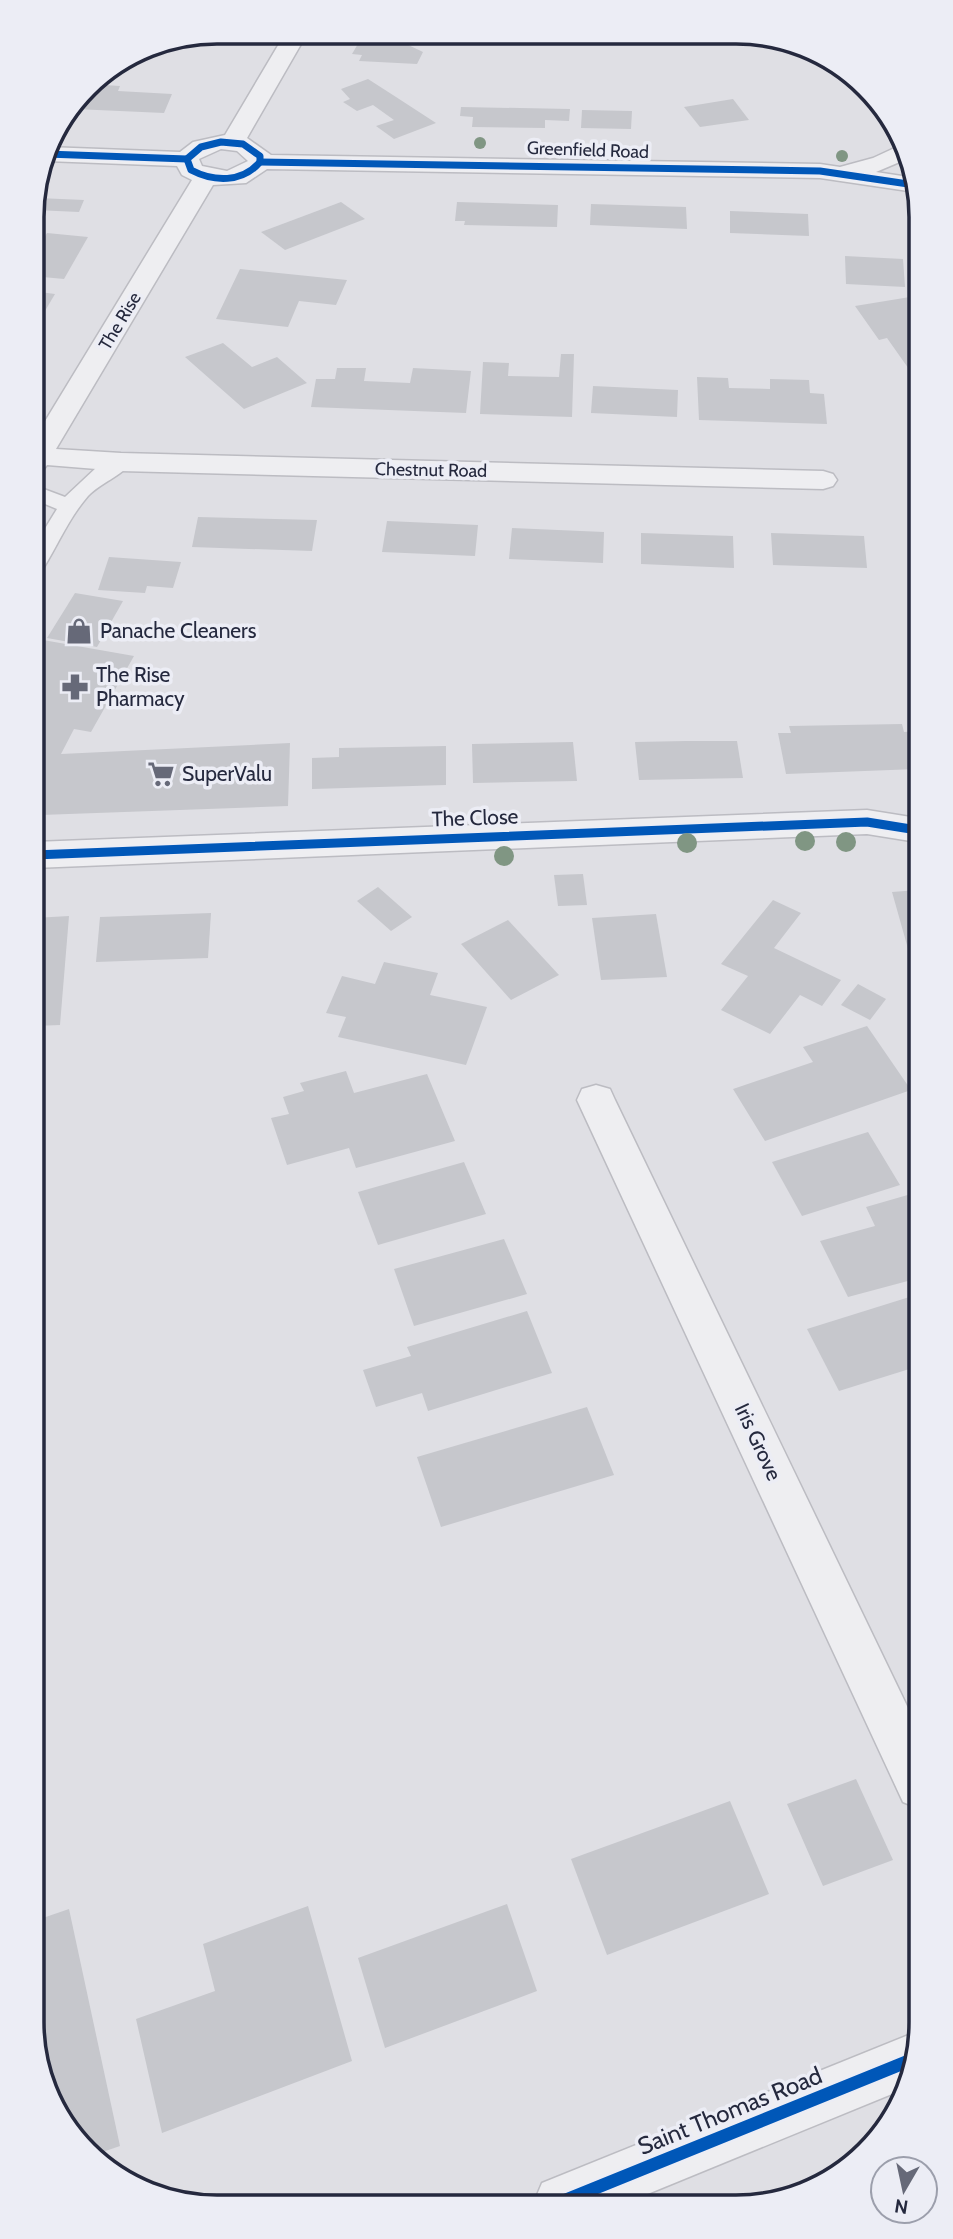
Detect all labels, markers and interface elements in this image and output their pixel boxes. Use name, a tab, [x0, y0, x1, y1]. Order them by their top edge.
street label: Greenfield Road	[527, 137, 649, 163]
street label: The Rise	[94, 288, 146, 354]
street label: Chestnut Road	[375, 458, 487, 482]
shop icon: Panache Cleaners	[64, 616, 94, 646]
place label: Panache Cleaners	[100, 618, 257, 643]
place label: The Rise Pharmacy	[96, 662, 185, 711]
pharmacy icon: The Rise Pharmacy	[60, 672, 90, 702]
supermarket icon: SuperValu	[146, 759, 176, 789]
place label: SuperValu	[182, 761, 272, 786]
street label: The Close	[431, 803, 519, 832]
street label: Iris Grove	[730, 1399, 787, 1485]
street label: Saint Thomas Road	[633, 2060, 826, 2161]
north arrow	[869, 2155, 939, 2225]
text: N	[893, 2194, 910, 2219]

